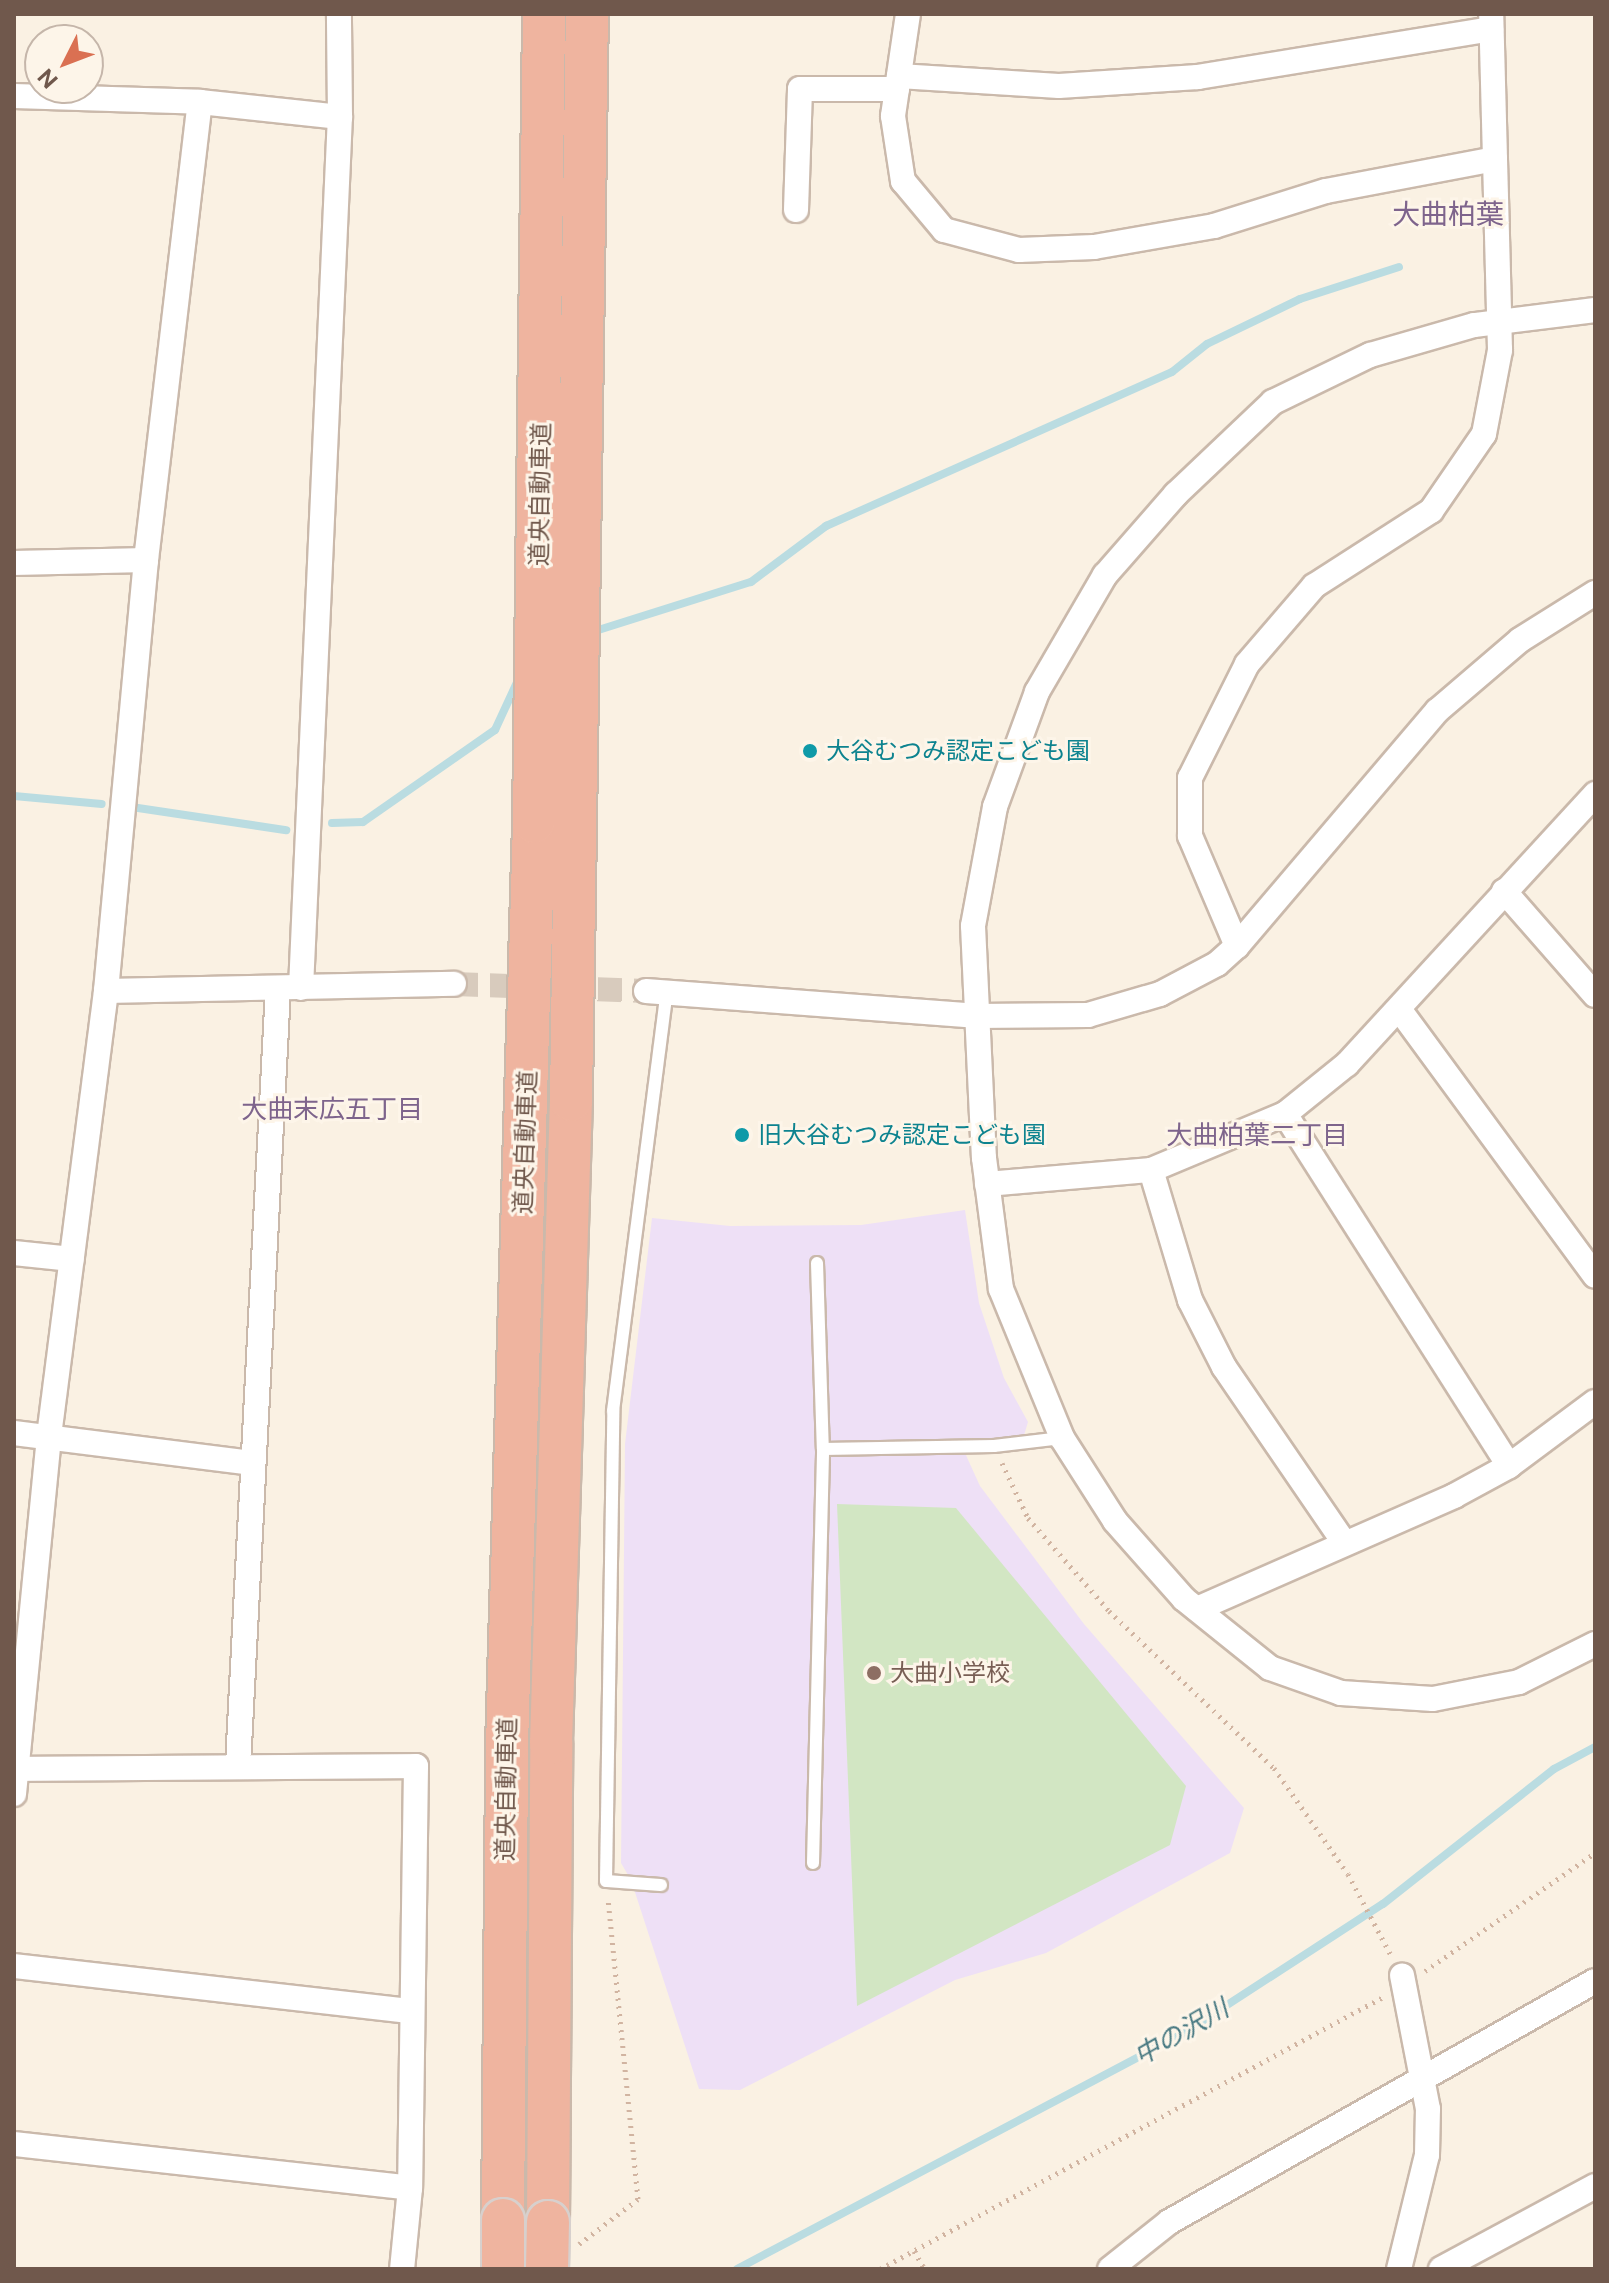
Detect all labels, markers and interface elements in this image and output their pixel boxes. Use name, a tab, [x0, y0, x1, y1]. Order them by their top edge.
north arrow	[24, 24, 104, 104]
text: N	[32, 64, 63, 94]
district label: 大曲柏葉	[1392, 197, 1504, 231]
street label: 道央自動車道	[524, 422, 556, 566]
place label: 大谷むつみ認定こども園	[826, 737, 1090, 765]
marker: 大谷むつみ認定こども園	[801, 742, 819, 760]
street label: 道央自動車道	[508, 1070, 542, 1214]
district label: 大曲末広五丁目	[241, 1093, 423, 1125]
district label: 大曲柏葉二丁目	[1166, 1119, 1348, 1151]
place label: 旧大谷むつみ認定こども園	[758, 1121, 1046, 1149]
marker: 旧大谷むつみ認定こども園	[733, 1126, 751, 1144]
place label: 大曲小学校	[890, 1659, 1010, 1687]
marker: 大曲小学校	[865, 1664, 883, 1682]
street label: 道央自動車道	[490, 1717, 522, 1861]
water label: 中の沢川	[1128, 1992, 1234, 2072]

